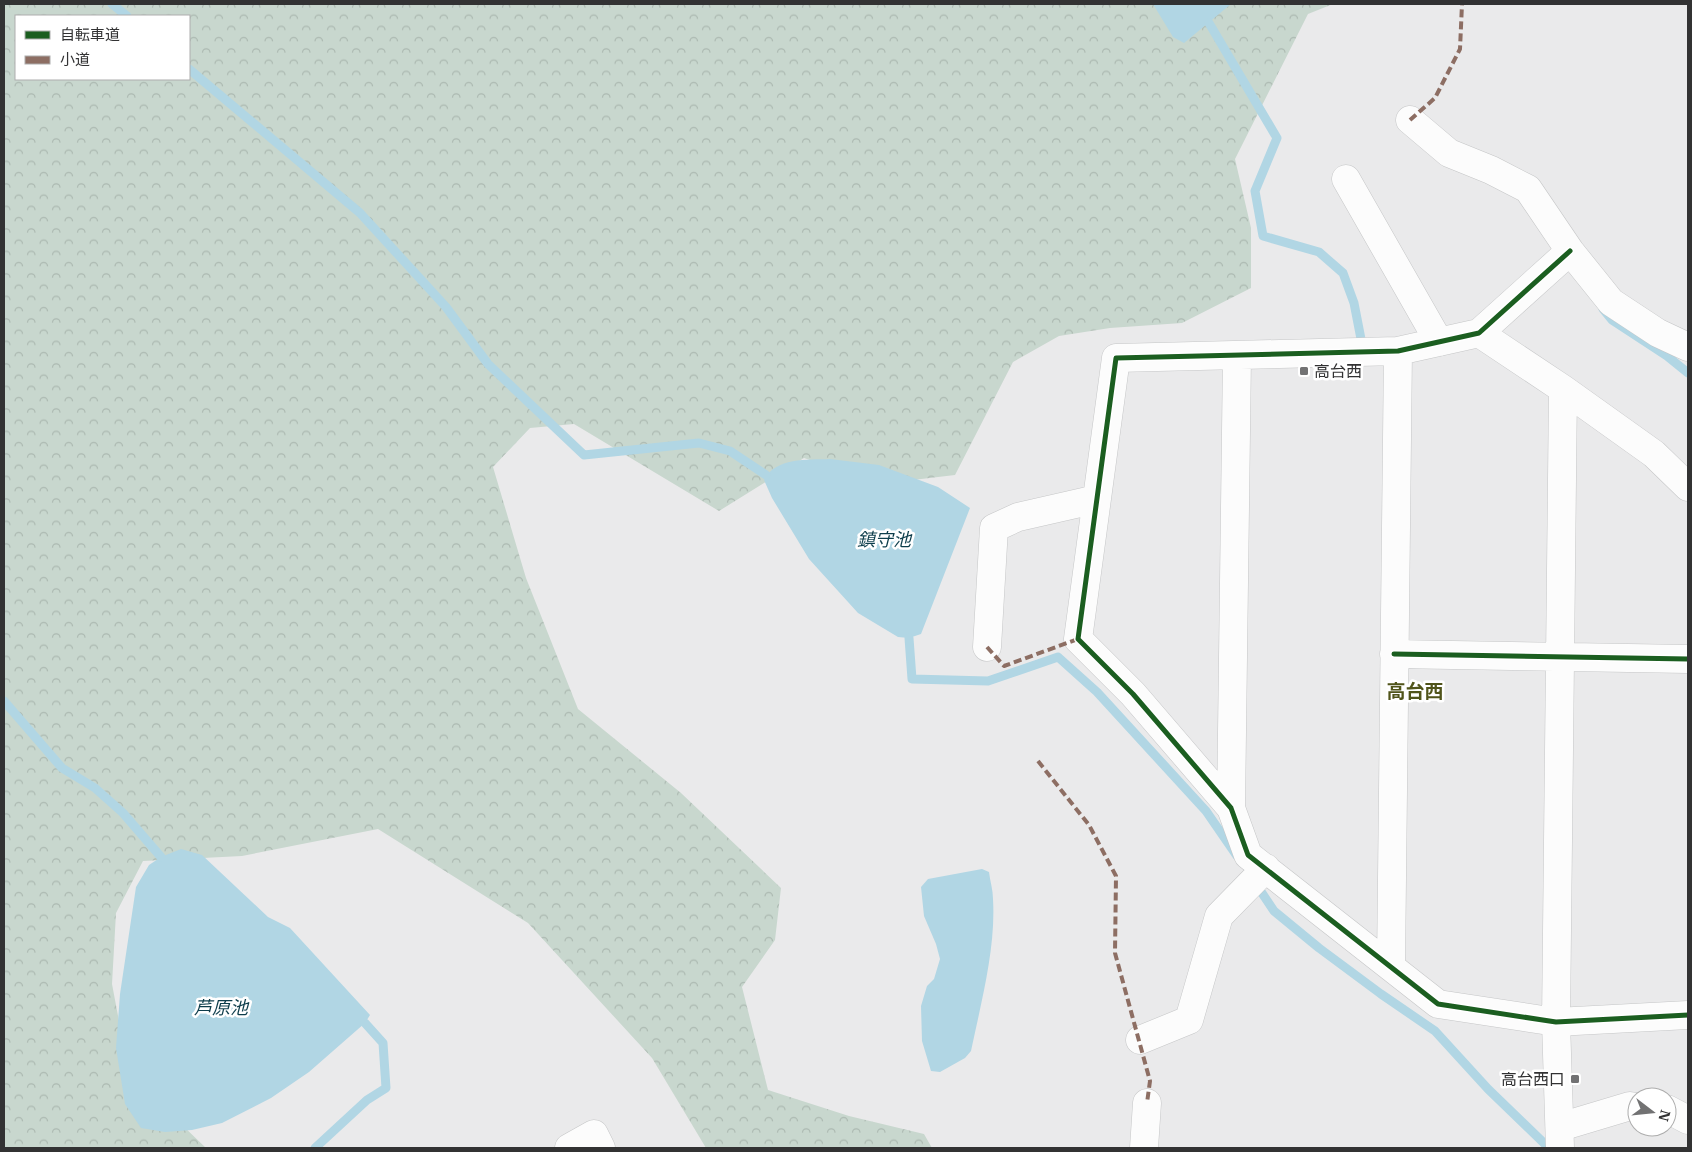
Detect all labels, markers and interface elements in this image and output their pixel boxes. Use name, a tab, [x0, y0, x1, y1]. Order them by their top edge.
legend	[15, 15, 190, 80]
text: 自転車道	[60, 25, 120, 44]
text: 小道	[60, 50, 90, 69]
place label: 高台西	[1314, 361, 1362, 381]
marker: 高台西	[1298, 365, 1310, 377]
water label: 鎮守池	[857, 528, 913, 551]
district label: 高台西	[1386, 679, 1444, 703]
water label: 芦原池	[194, 996, 250, 1019]
place label: 高台西口	[1501, 1069, 1565, 1089]
marker: 高台西口	[1569, 1073, 1581, 1085]
north arrow	[1627, 1087, 1677, 1137]
text: N	[1654, 1108, 1675, 1123]

